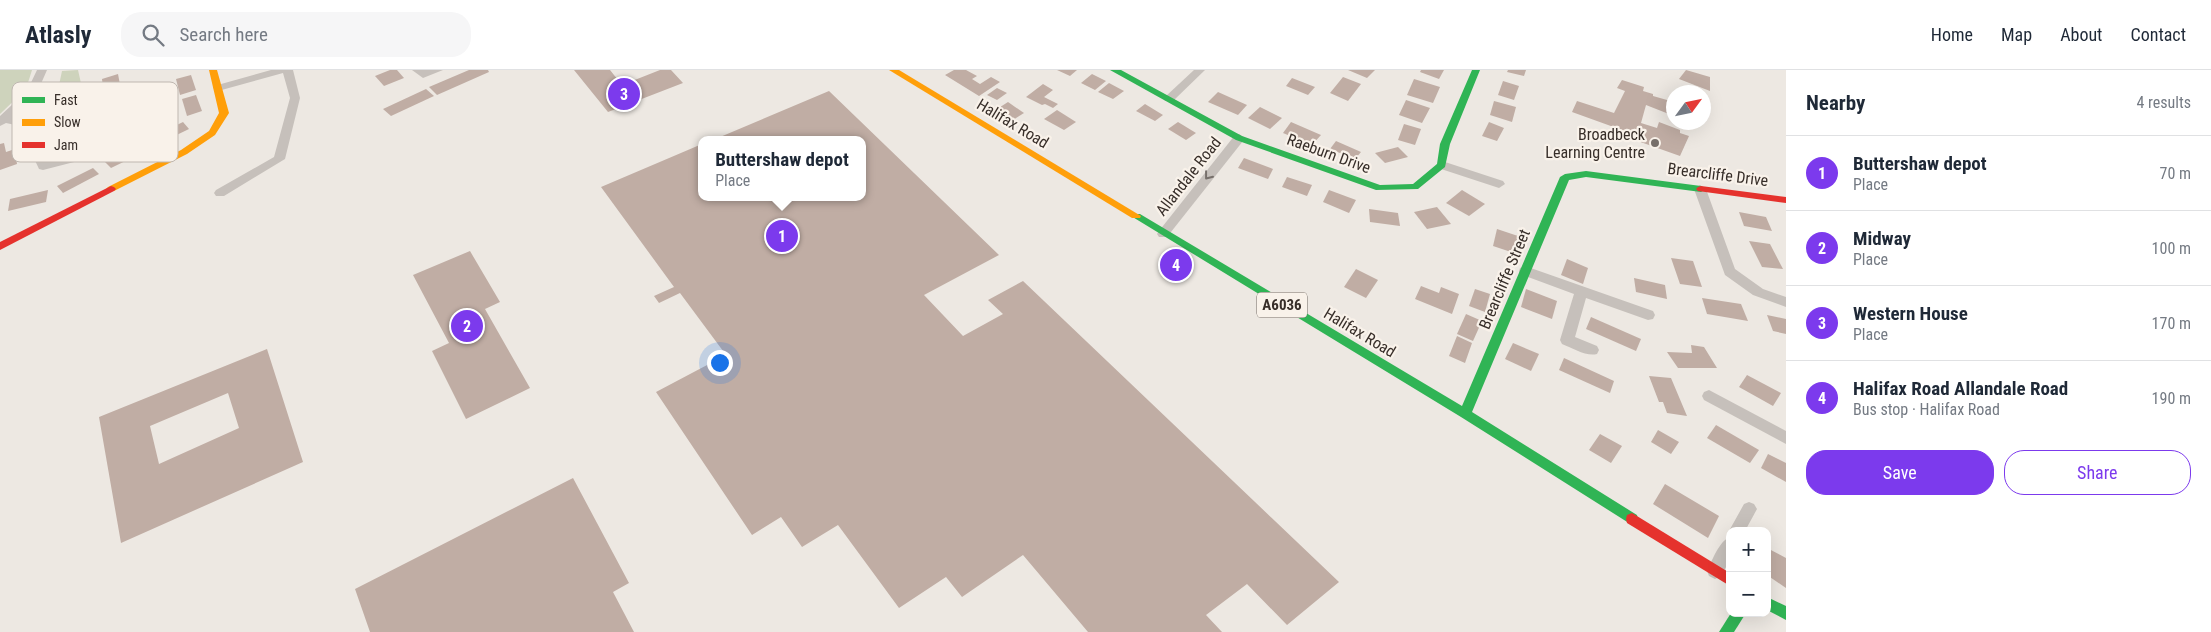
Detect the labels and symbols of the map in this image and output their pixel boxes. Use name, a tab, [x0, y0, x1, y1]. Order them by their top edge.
pin: 3	[608, 75, 640, 113]
legend	[12, 82, 178, 162]
north arrow	[1666, 85, 1711, 130]
text: Fast	[54, 92, 78, 108]
street label: Halifax Road	[973, 95, 1052, 152]
text: Slow	[54, 114, 81, 130]
place label: Broadbeck Learning Centre	[1545, 125, 1646, 162]
street label: Raeburn Drive	[1284, 130, 1373, 177]
street label: Allandale Road	[1152, 133, 1225, 219]
text: Jam	[54, 137, 78, 153]
marker: Broadbeck Learning Centre	[1649, 137, 1661, 149]
street label: Brearcliffe Drive	[1667, 159, 1769, 190]
one-way arrow	[1206, 170, 1214, 179]
pin: 1	[766, 217, 798, 255]
street label: Brearcliffe Street	[1475, 226, 1534, 332]
pin: 4	[1160, 246, 1192, 284]
road number: A6036	[1257, 292, 1307, 318]
street label: Halifax Road	[1320, 304, 1399, 361]
pin: 2	[451, 307, 483, 345]
your location	[707, 350, 733, 376]

